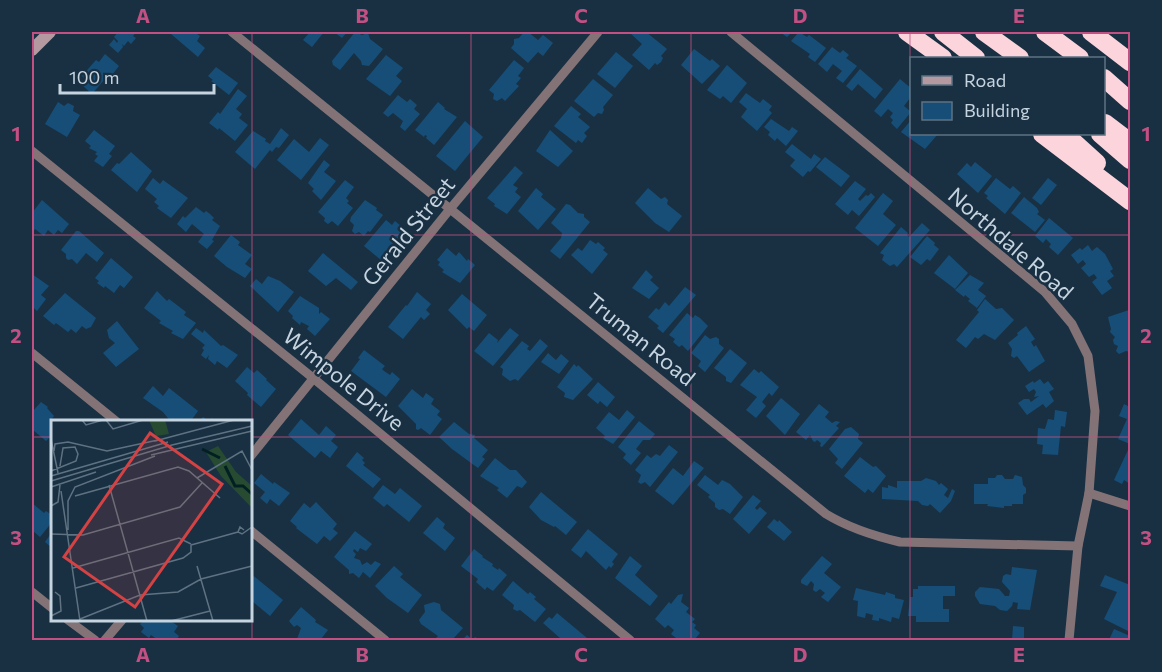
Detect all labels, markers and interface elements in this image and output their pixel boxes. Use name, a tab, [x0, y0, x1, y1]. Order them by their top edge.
text: A	[136, 3, 150, 27]
text: B	[355, 3, 369, 27]
text: C	[574, 3, 588, 27]
text: D	[793, 3, 807, 27]
text: E	[1013, 3, 1025, 27]
scale bar	[60, 57, 214, 95]
legend	[910, 57, 1105, 135]
text: 100 m	[69, 66, 119, 88]
text: Road	[964, 69, 1006, 91]
text: Building	[964, 99, 1030, 121]
text: 1	[11, 121, 21, 145]
text: 1	[1141, 121, 1151, 145]
street label: Gerald Street	[356, 171, 460, 291]
street label: Northdale Road	[943, 181, 1079, 305]
street label: Truman Road	[581, 287, 701, 391]
street label: Wimpole Drive	[278, 322, 410, 436]
text: 2	[10, 323, 22, 347]
text: 2	[1140, 323, 1152, 347]
inset map	[51, 420, 252, 621]
text: 3	[10, 525, 22, 549]
text: 3	[1140, 525, 1152, 549]
text: A	[136, 642, 150, 666]
text: B	[355, 642, 369, 666]
text: C	[574, 642, 588, 666]
text: D	[793, 642, 807, 666]
text: E	[1013, 642, 1025, 666]

